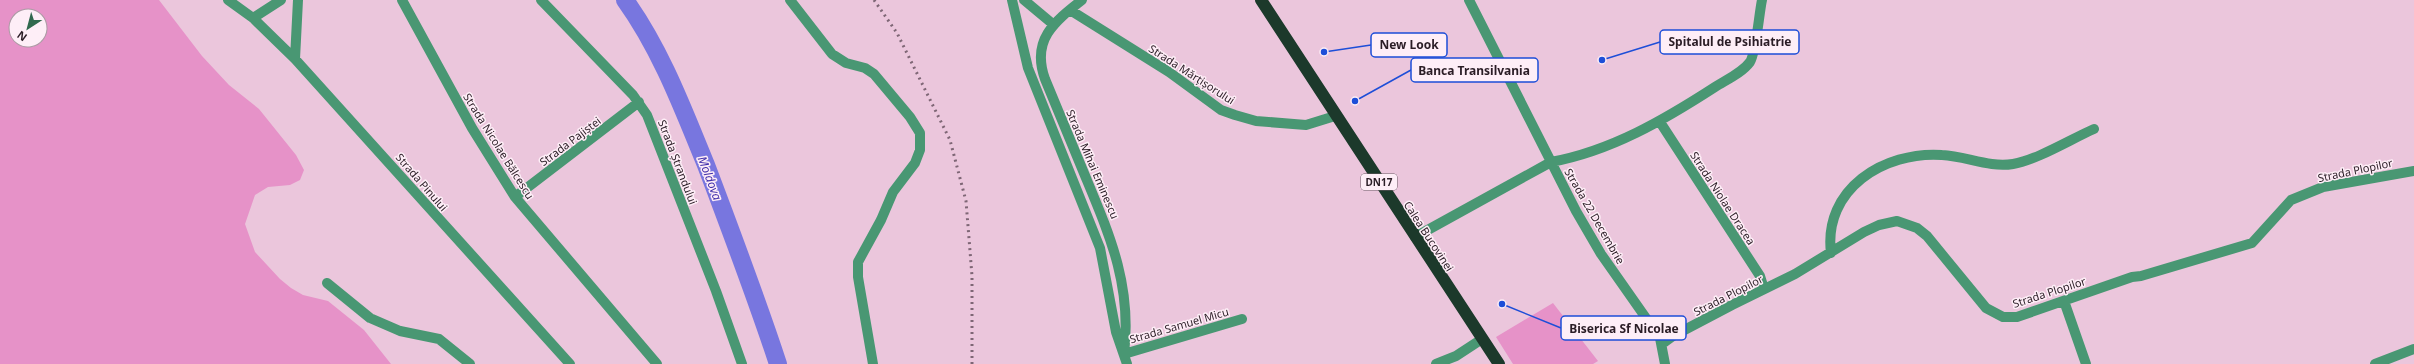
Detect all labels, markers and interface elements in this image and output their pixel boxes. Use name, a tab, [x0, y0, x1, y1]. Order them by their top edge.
north arrow	[8, 8, 48, 48]
text: N	[14, 28, 30, 45]
callout: Spitalul de Psihiatrie	[1660, 30, 1799, 54]
callout: New Look	[1371, 33, 1447, 57]
text: Spitalul de Psihiatrie	[1668, 33, 1792, 50]
text: New Look	[1379, 36, 1439, 53]
street label: Strada Mărțișorului	[1146, 41, 1238, 107]
callout: Banca Transilvania	[1411, 58, 1538, 82]
text: Banca Transilvania	[1418, 62, 1530, 79]
street label: Strada Nicolae Bălcescu	[460, 90, 538, 202]
street label: Strada Mihai Eminescu	[1063, 107, 1123, 221]
street label: Strada Pajiștei	[536, 113, 604, 169]
street label: Strada Ștrandului	[655, 117, 701, 207]
street label: Strada Niolae Dracea	[1687, 148, 1759, 248]
street label: Strada Pinului	[393, 150, 451, 214]
water label: Moldova	[694, 154, 726, 203]
street label: Strada Plopilor	[2316, 155, 2394, 185]
street label: Strada 22 Decembrie	[1561, 165, 1629, 267]
road number: DN17	[1361, 174, 1397, 190]
street label: Calea Bucovinei	[1401, 198, 1457, 274]
street label: Strada Plopilor	[1691, 271, 1766, 319]
street label: Strada Plopilor	[2010, 273, 2088, 311]
street label: Strada Samuel Micu	[1128, 304, 1230, 346]
callout: Biserica Sf Nicolae	[1561, 316, 1686, 340]
text: Biserica Sf Nicolae	[1569, 320, 1679, 337]

